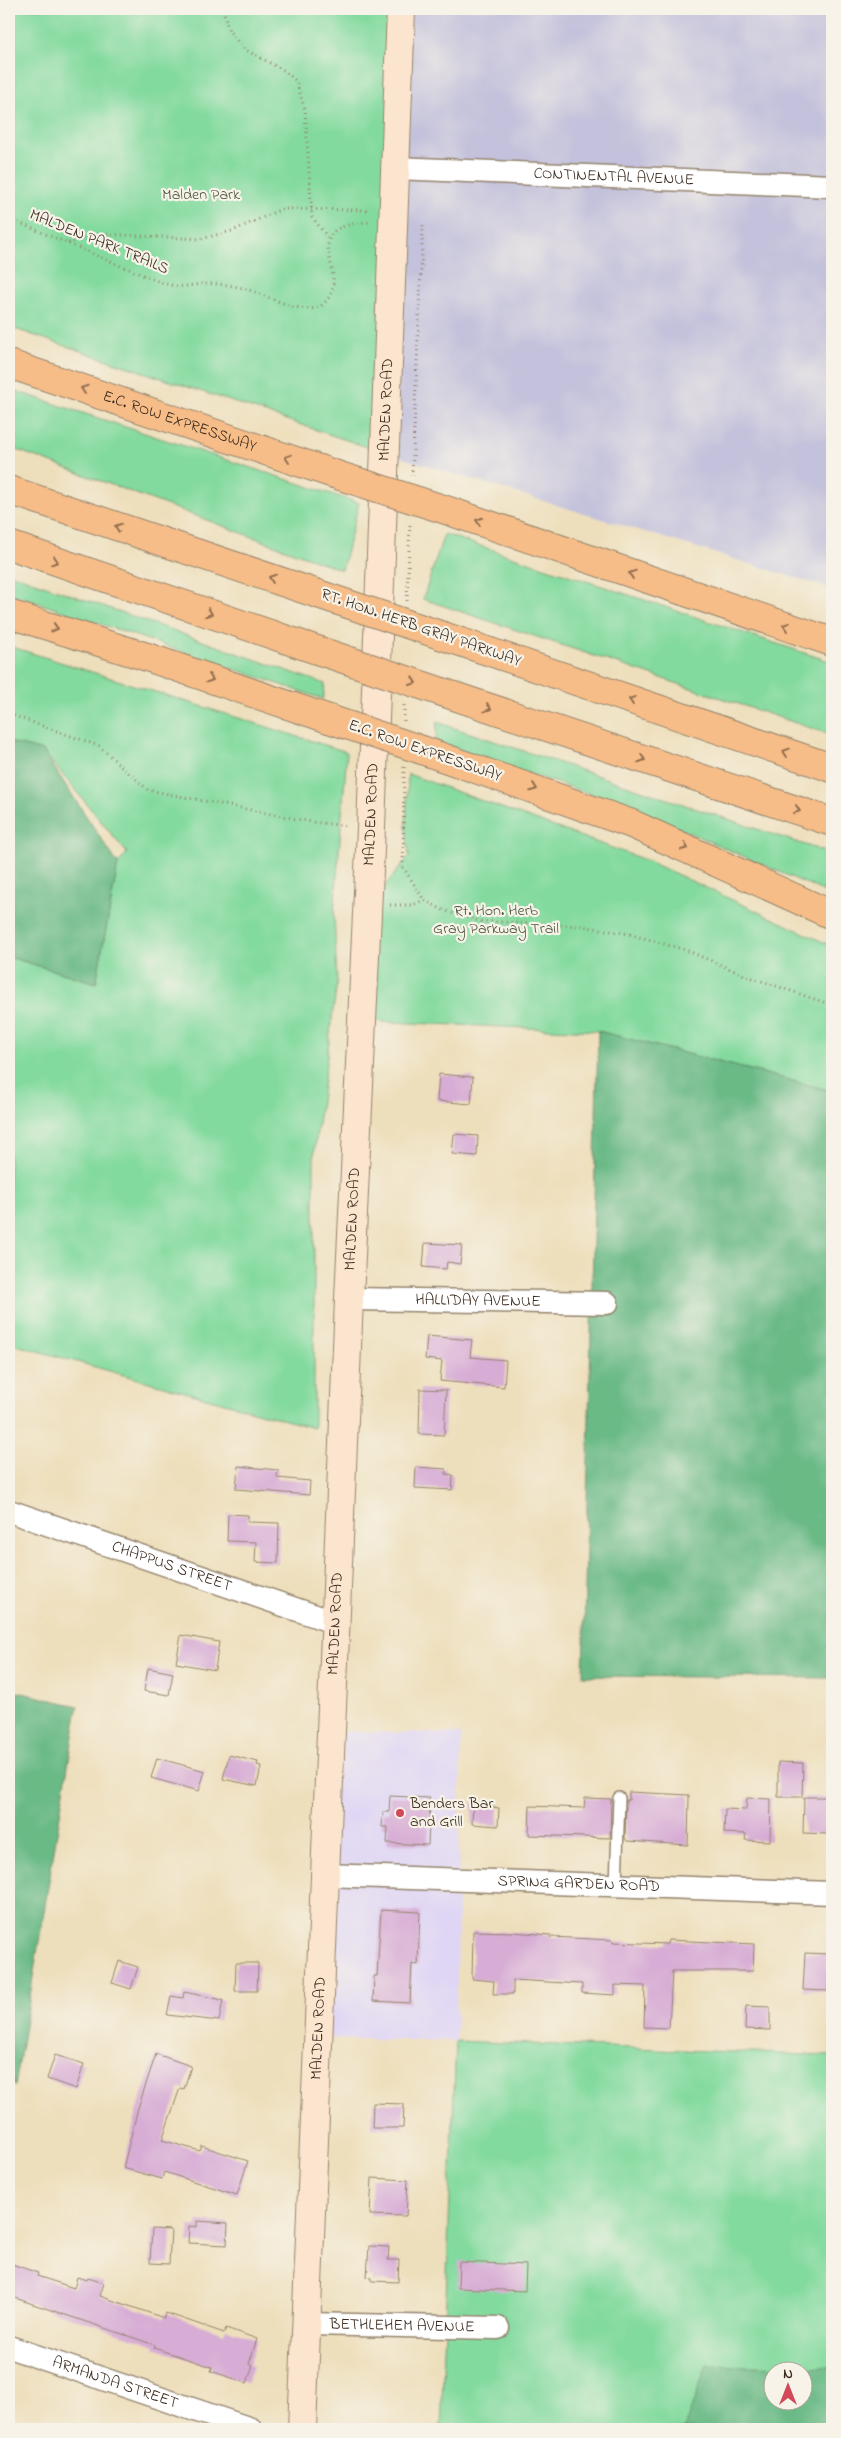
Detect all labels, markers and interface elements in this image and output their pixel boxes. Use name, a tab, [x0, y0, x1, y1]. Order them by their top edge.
street label: CONTINENTAL AVENUE	[533, 162, 695, 192]
park label: Malden Park	[162, 183, 241, 207]
street label: MALDEN PARK TRAILS	[26, 203, 172, 281]
street label: MALDEN ROAD	[372, 358, 400, 462]
one-way arrow	[80, 385, 89, 395]
street label: E.C. ROW EXPRESSWAY	[99, 385, 260, 459]
one-way arrow	[284, 454, 293, 464]
one-way arrow	[475, 517, 483, 527]
one-way arrow	[114, 522, 123, 532]
one-way arrow	[50, 555, 59, 565]
one-way arrow	[629, 570, 637, 580]
one-way arrow	[268, 574, 277, 584]
street label: RT. HON. HERB GRAY PARKWAY	[318, 582, 525, 674]
one-way arrow	[204, 608, 212, 618]
one-way arrow	[782, 622, 791, 632]
one-way arrow	[51, 623, 59, 633]
one-way arrow	[205, 673, 214, 683]
one-way arrow	[408, 677, 416, 687]
one-way arrow	[628, 696, 637, 706]
one-way arrow	[484, 702, 492, 712]
street label: E.C. ROW EXPRESSWAY	[345, 713, 506, 789]
one-way arrow	[782, 748, 791, 758]
one-way arrow	[638, 753, 646, 763]
street label: MALDEN ROAD	[357, 763, 385, 866]
one-way arrow	[529, 782, 538, 792]
one-way arrow	[792, 804, 800, 814]
one-way arrow	[680, 841, 689, 852]
park label: Rt. Hon. Herb Gray Parkway Trail	[433, 899, 559, 941]
street label: MALDEN ROAD	[338, 1167, 367, 1271]
street label: HALLIDAY AVENUE	[415, 1288, 541, 1314]
street label: CHAPPUS STREET	[108, 1535, 235, 1598]
street label: MALDEN ROAD	[321, 1572, 350, 1676]
place label: Benders Bar and Grill	[409, 1792, 493, 1834]
marker: Benders Bar and Grill	[394, 1807, 406, 1819]
street label: SPRING GARDEN ROAD	[497, 1869, 660, 1899]
street label: MALDEN ROAD	[305, 1976, 333, 2080]
street label: BETHLEHEM AVENUE	[328, 2312, 475, 2340]
street label: ARMANDA STREET	[49, 2350, 181, 2415]
north arrow	[764, 2360, 814, 2410]
text: N	[783, 2364, 793, 2385]

